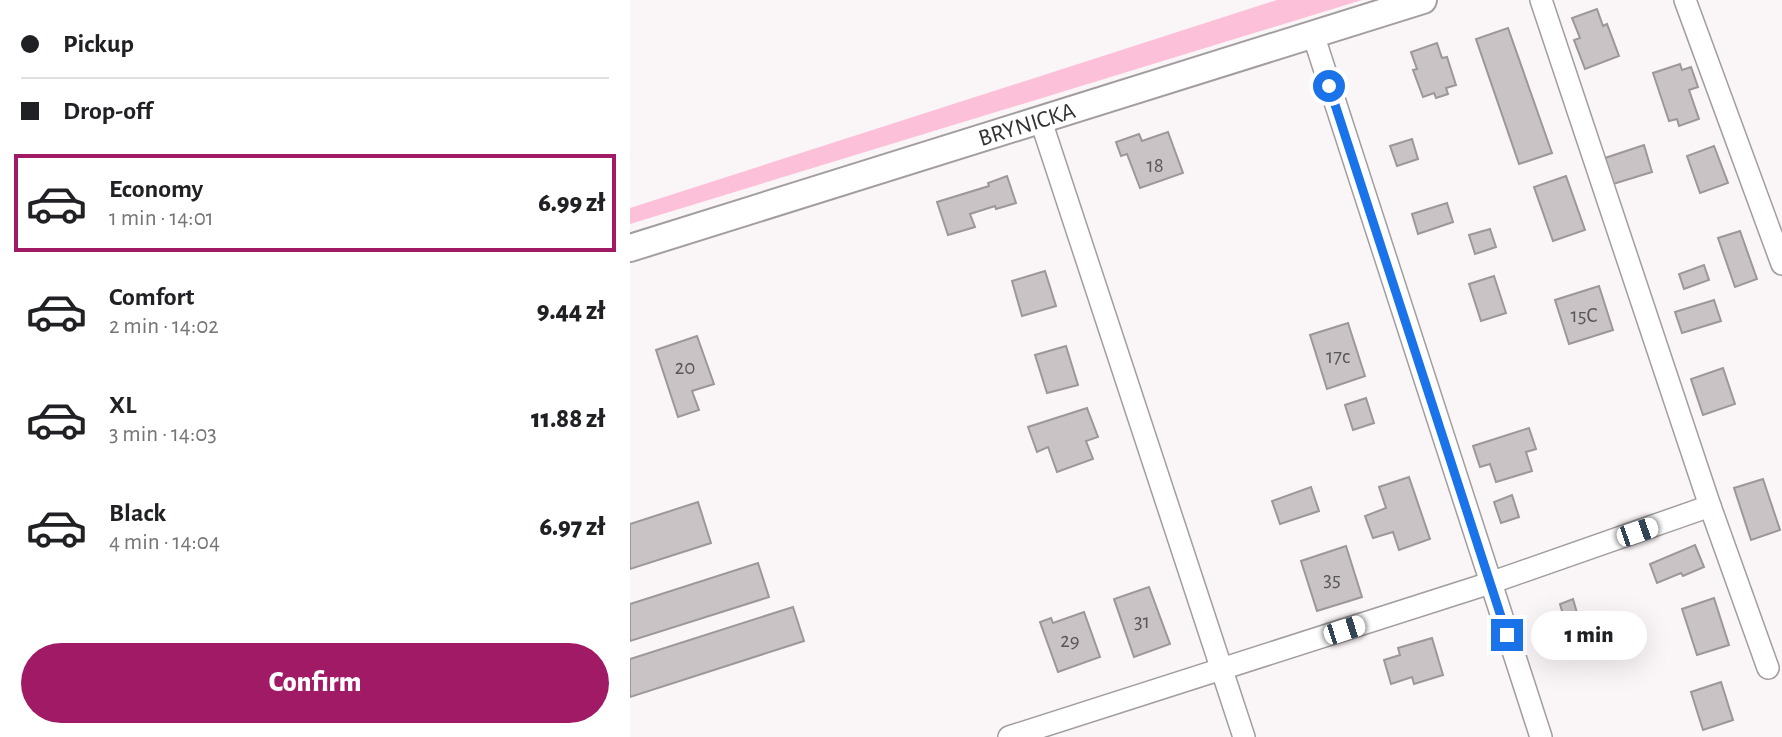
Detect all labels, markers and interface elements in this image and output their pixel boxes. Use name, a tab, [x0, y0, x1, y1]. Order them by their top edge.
text: Pickup	[63, 31, 134, 57]
route start	[1313, 70, 1345, 102]
text: Drop-off	[63, 98, 152, 124]
street label: BRYNICKA	[976, 99, 1078, 151]
house number: 18	[1146, 155, 1164, 176]
icon: car	[25, 172, 88, 235]
text: Economy	[109, 176, 203, 202]
text: 6.99 zł	[538, 190, 605, 216]
text: 1 min · 14:01	[109, 207, 214, 230]
icon: car	[25, 280, 88, 343]
text: Comfort	[109, 284, 194, 310]
text: 9.44 zł	[537, 298, 605, 324]
house number: 15C	[1571, 305, 1598, 326]
text: 2 min · 14:02	[109, 315, 219, 338]
house number: 17c	[1326, 346, 1350, 367]
house number: 20	[675, 357, 695, 378]
icon: car	[25, 388, 88, 451]
text: XL	[109, 392, 136, 418]
text: 11.88 zł	[531, 406, 605, 432]
text: 3 min · 14:03	[109, 423, 217, 446]
icon: car	[25, 496, 88, 559]
text: Black	[109, 500, 166, 526]
text: 6.97 zł	[539, 514, 605, 540]
car	[1614, 515, 1661, 549]
text: 4 min · 14:04	[109, 531, 220, 554]
house number: 35	[1323, 569, 1341, 590]
callout: 1 min	[1532, 610, 1647, 660]
house number: 31	[1134, 611, 1150, 632]
car	[1321, 614, 1368, 646]
route end	[1491, 619, 1523, 651]
text: 1 min	[1565, 624, 1613, 647]
house number: 29	[1060, 630, 1080, 651]
button: Confirm	[21, 643, 609, 723]

